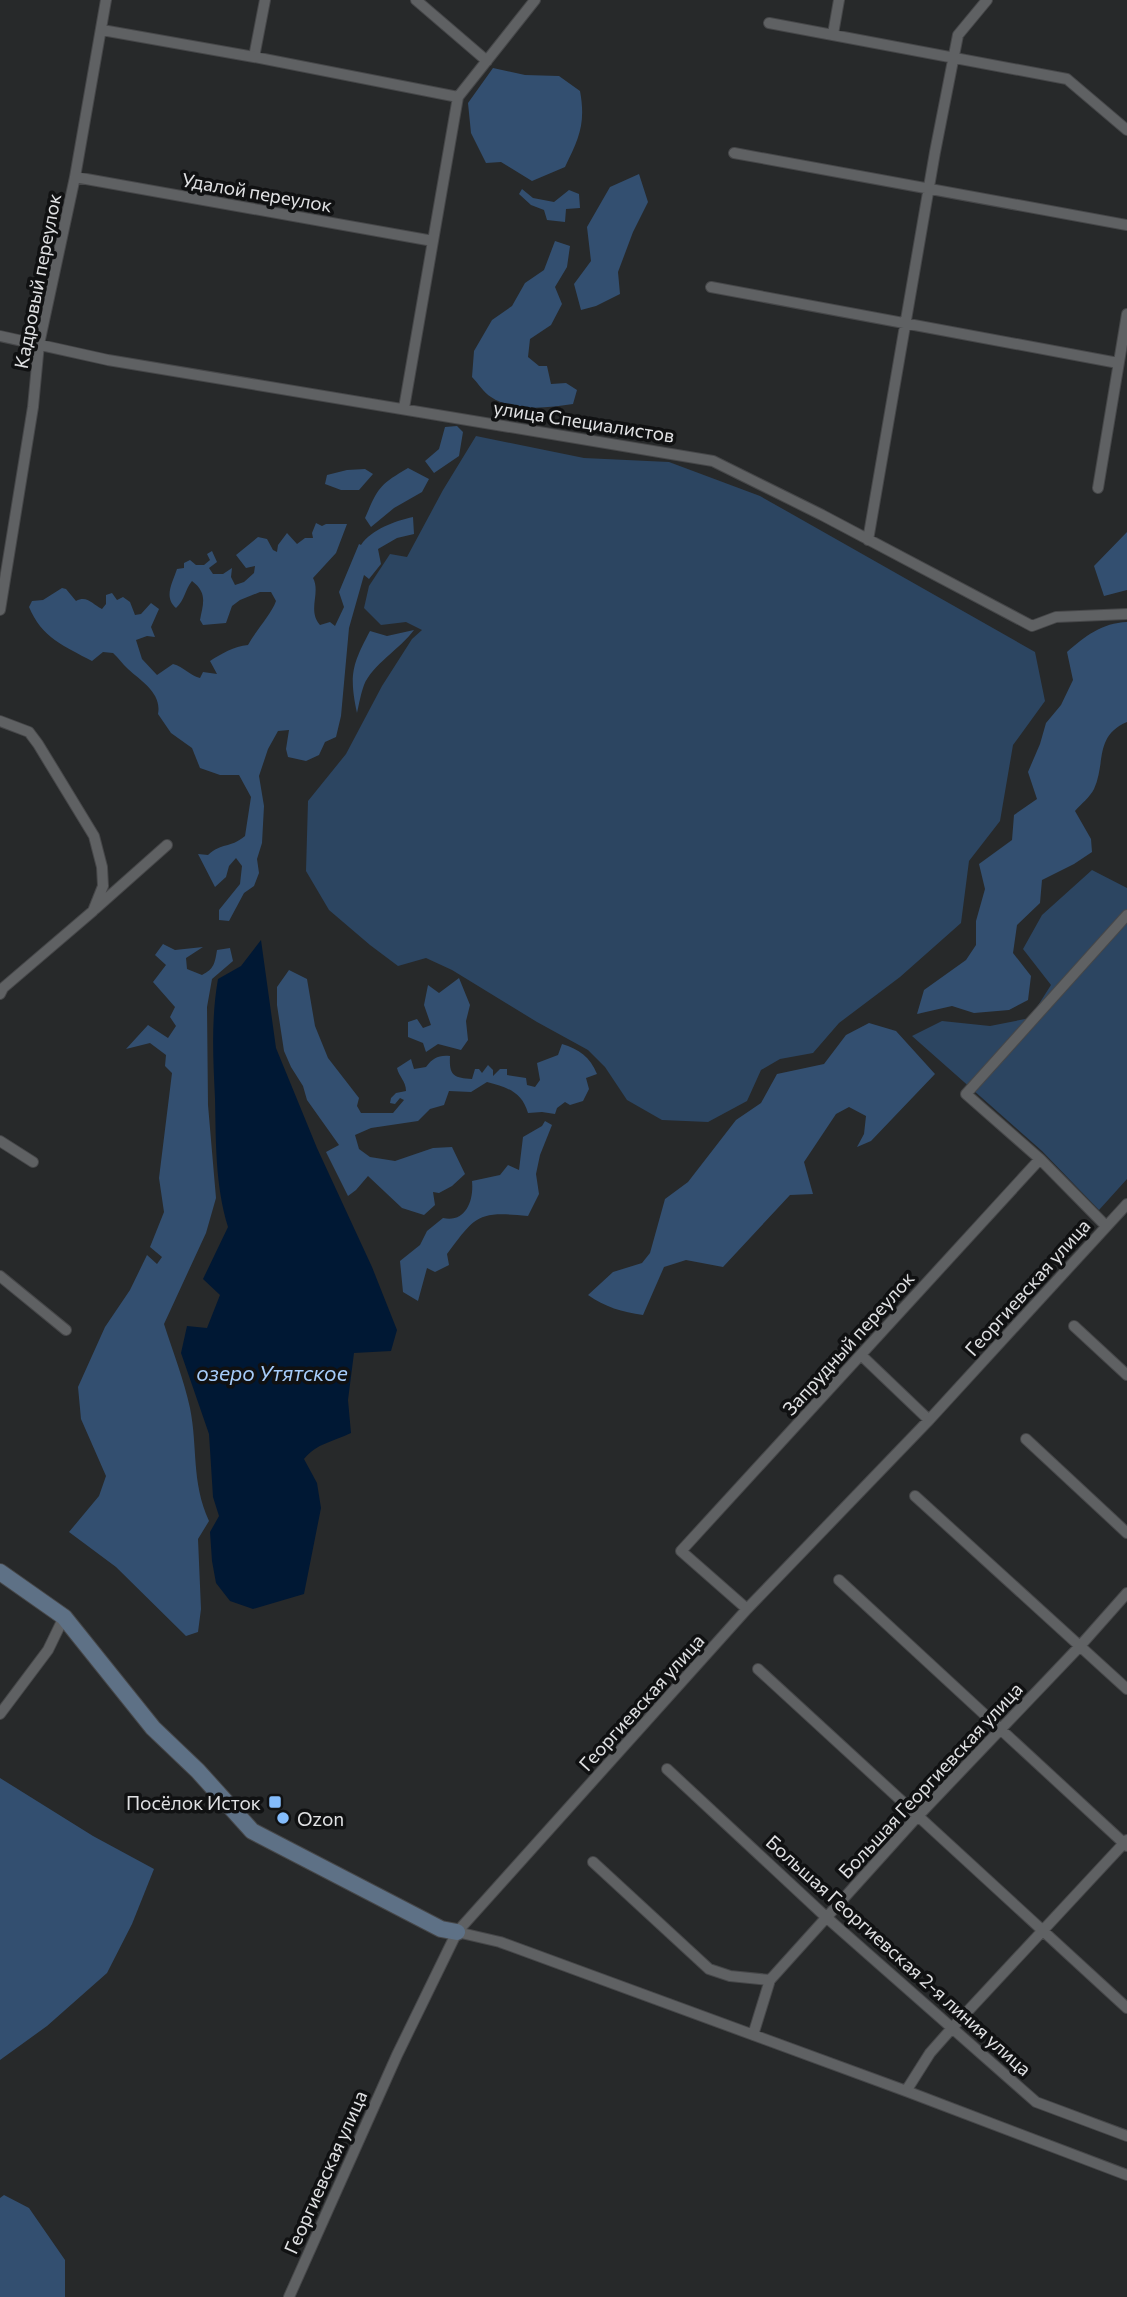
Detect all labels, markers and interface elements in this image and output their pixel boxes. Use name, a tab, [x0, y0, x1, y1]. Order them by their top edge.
street label: Удалой переулок	[180, 167, 334, 217]
street label: Кадровый переулок	[9, 191, 65, 371]
street label: улица Специалистов	[492, 395, 676, 447]
street label: Георгиевская улица	[960, 1214, 1094, 1360]
street label: Запрудный переулок	[777, 1266, 919, 1420]
water label: озеро Утятское	[196, 1360, 348, 1385]
street label: Георгиевская улица	[574, 1629, 708, 1775]
street label: Большая Георгиевская улица	[833, 1677, 1027, 1883]
place label: Посёлок Исток	[126, 1791, 261, 1814]
marker: Посёлок Исток	[267, 1794, 283, 1810]
place label: Ozon	[297, 1807, 344, 1830]
marker: Ozon	[275, 1810, 291, 1826]
street label: Большая Георгиевская 2-я линия улица	[762, 1830, 1036, 2080]
street label: Георгиевская улица	[279, 2087, 371, 2257]

